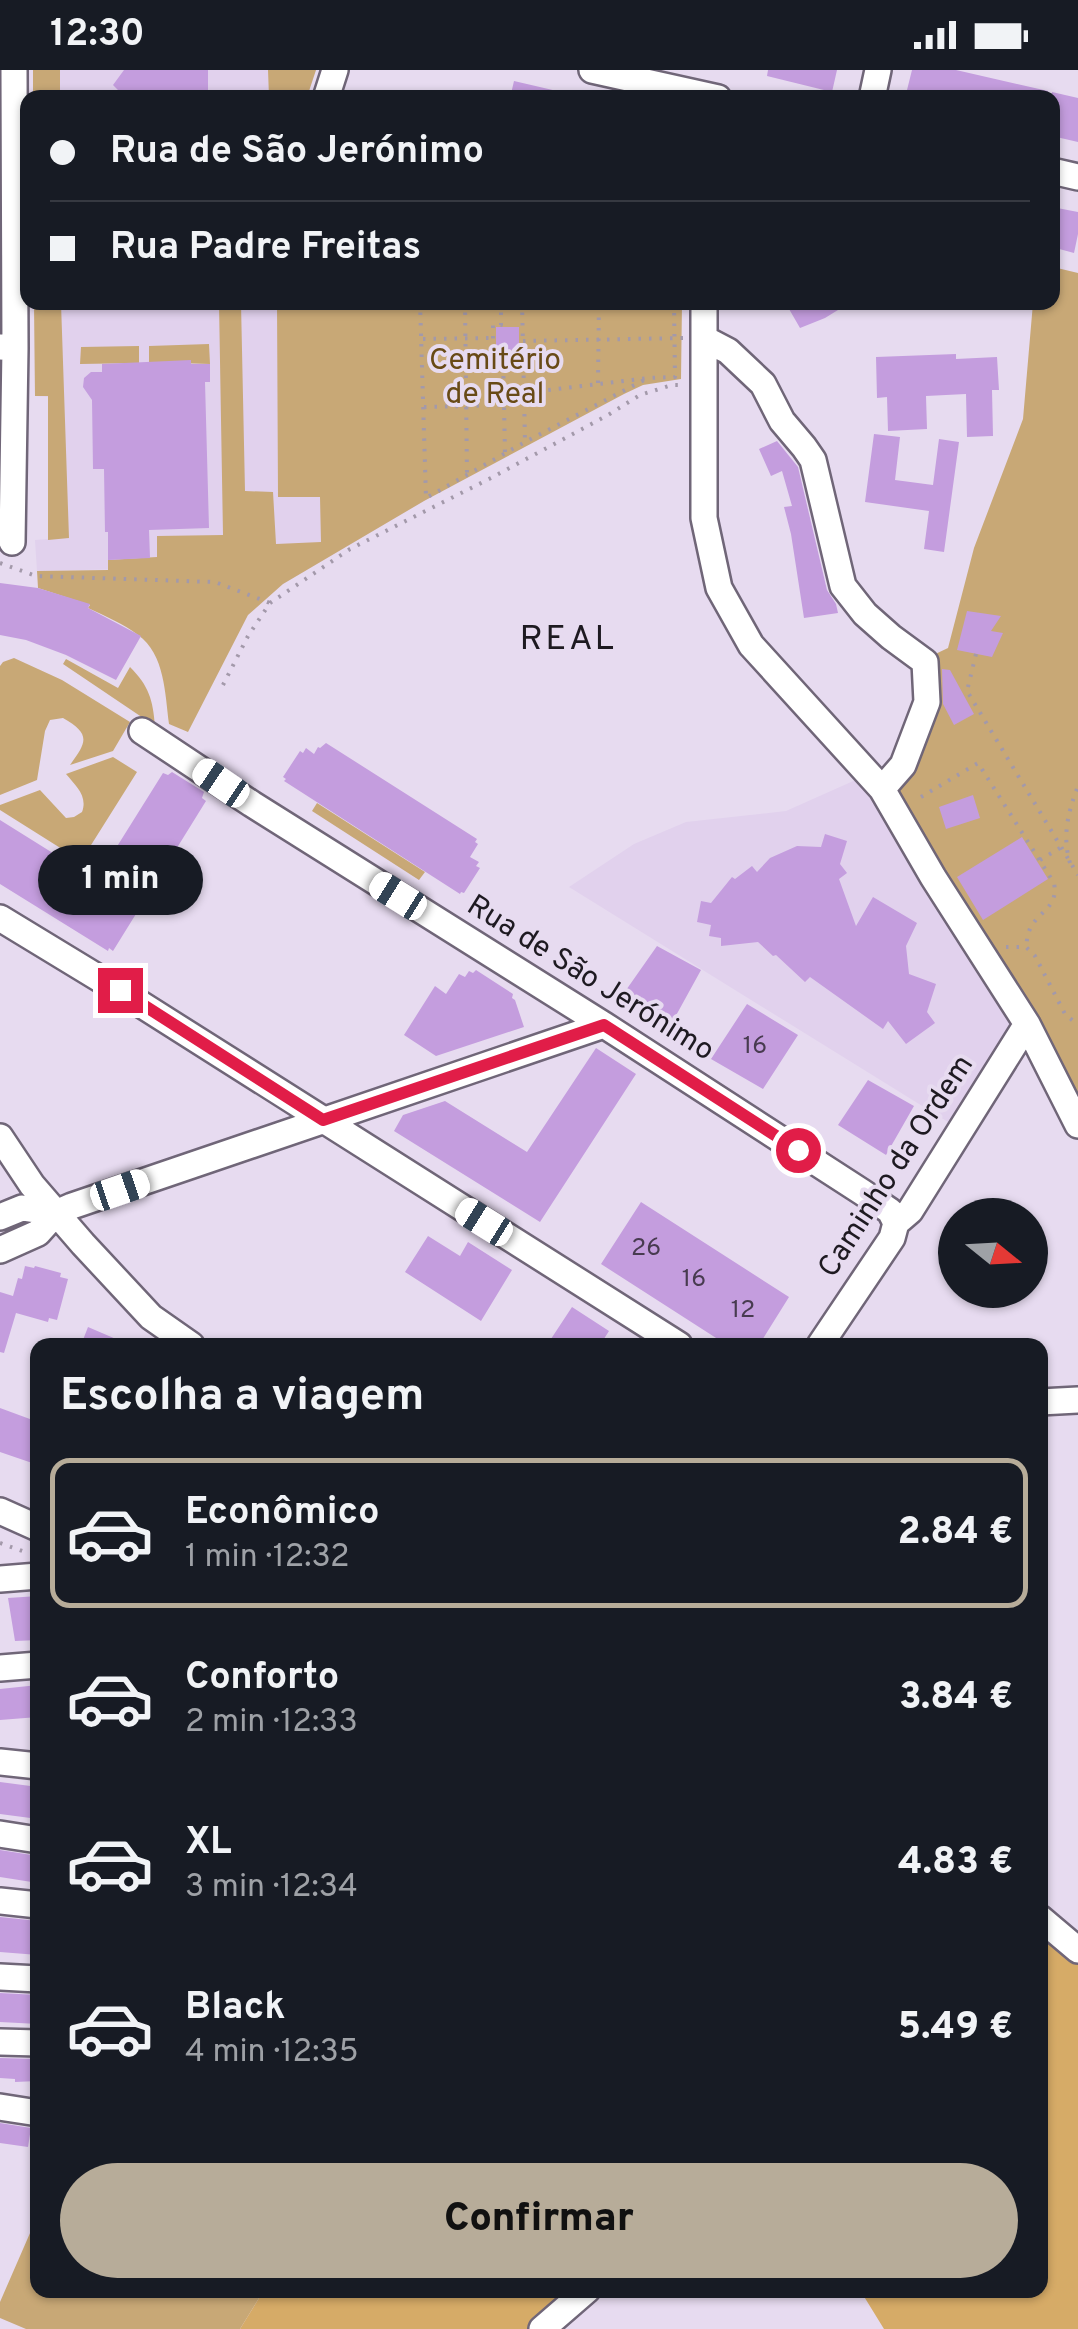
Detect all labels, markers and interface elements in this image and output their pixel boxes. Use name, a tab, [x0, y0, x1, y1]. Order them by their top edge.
text: 12:30	[50, 11, 145, 60]
text: Rua de São Jerónimo	[110, 128, 484, 177]
text: Rua Padre Freitas	[110, 224, 421, 273]
park label: Cemitério de Real	[429, 343, 561, 414]
district label: REAL	[519, 618, 617, 662]
car	[188, 754, 254, 812]
callout: 1 min	[38, 845, 202, 915]
text: 1 min	[81, 860, 160, 900]
car	[365, 867, 431, 925]
street label: Rua de São Jerónimo	[460, 888, 720, 1070]
route end	[98, 968, 143, 1013]
house number: 16	[743, 1031, 767, 1063]
street label: Caminho da Ordem	[811, 1049, 983, 1285]
route start	[776, 1128, 821, 1173]
car	[87, 1166, 153, 1214]
car	[451, 1193, 517, 1251]
north arrow	[938, 1198, 1048, 1308]
map controls	[938, 1198, 1048, 1308]
house number: 26	[631, 1233, 661, 1265]
house number: 16	[682, 1264, 706, 1296]
house number: 12	[731, 1295, 755, 1327]
text: Escolha a viagem	[60, 1369, 425, 1426]
icon: car	[65, 1488, 155, 1578]
text: Econômico	[185, 1489, 380, 1538]
text: 2.84 €	[897, 1509, 1013, 1558]
text: 1 min · 12:32	[185, 1538, 350, 1578]
icon: car	[65, 1653, 155, 1743]
text: Conforto	[185, 1654, 339, 1703]
text: 3.84 €	[899, 1674, 1013, 1723]
text: 2 min · 12:33	[185, 1703, 358, 1743]
icon: car	[65, 1818, 155, 1908]
text: XL	[185, 1819, 232, 1868]
text: 4.83 €	[898, 1839, 1013, 1888]
text: 3 min · 12:34	[185, 1868, 358, 1908]
icon: car	[65, 1983, 155, 2073]
text: Black	[185, 1984, 285, 2033]
text: 5.49 €	[898, 2004, 1013, 2053]
text: 4 min · 12:35	[185, 2033, 359, 2073]
button: Confirmar	[60, 2163, 1018, 2278]

